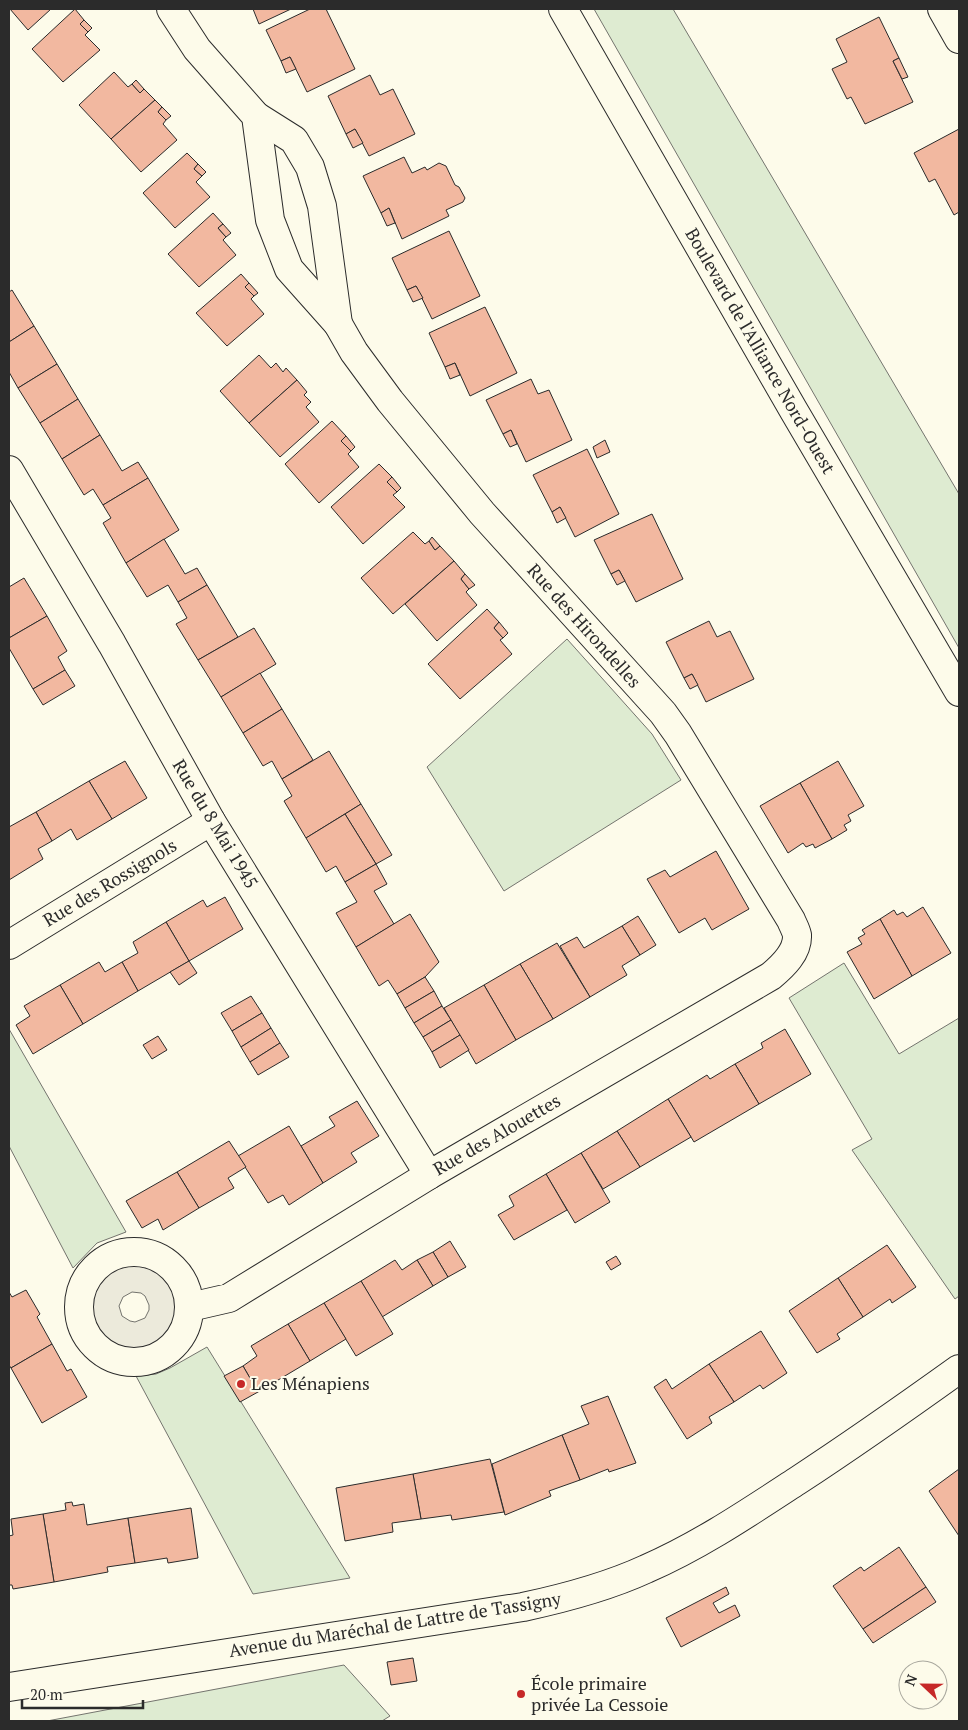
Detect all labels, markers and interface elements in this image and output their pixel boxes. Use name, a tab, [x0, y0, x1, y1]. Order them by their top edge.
street label: Boulevard de l'Alliance Nord-Ouest	[680, 223, 841, 478]
street label: Rue des Hirondelles	[523, 558, 647, 693]
street label: Rue du 8 Mai 1945	[168, 754, 264, 893]
street label: Rue des Rossignols	[38, 833, 181, 932]
street label: Rue des Alouettes	[428, 1088, 565, 1180]
place label: Les Ménapiens	[251, 1371, 370, 1395]
marker: Les Ménapiens	[235, 1378, 247, 1390]
street label: Avenue du Maréchal de Lattre de Tassigny	[227, 1586, 564, 1662]
north arrow	[898, 1660, 948, 1710]
place label: École primaire privée La Cessoie	[531, 1671, 668, 1716]
text: N	[900, 1671, 921, 1688]
scale bar	[22, 1678, 144, 1710]
text: 20 m	[30, 1684, 63, 1704]
marker: École primaire privée La Cessoie	[515, 1688, 527, 1700]

